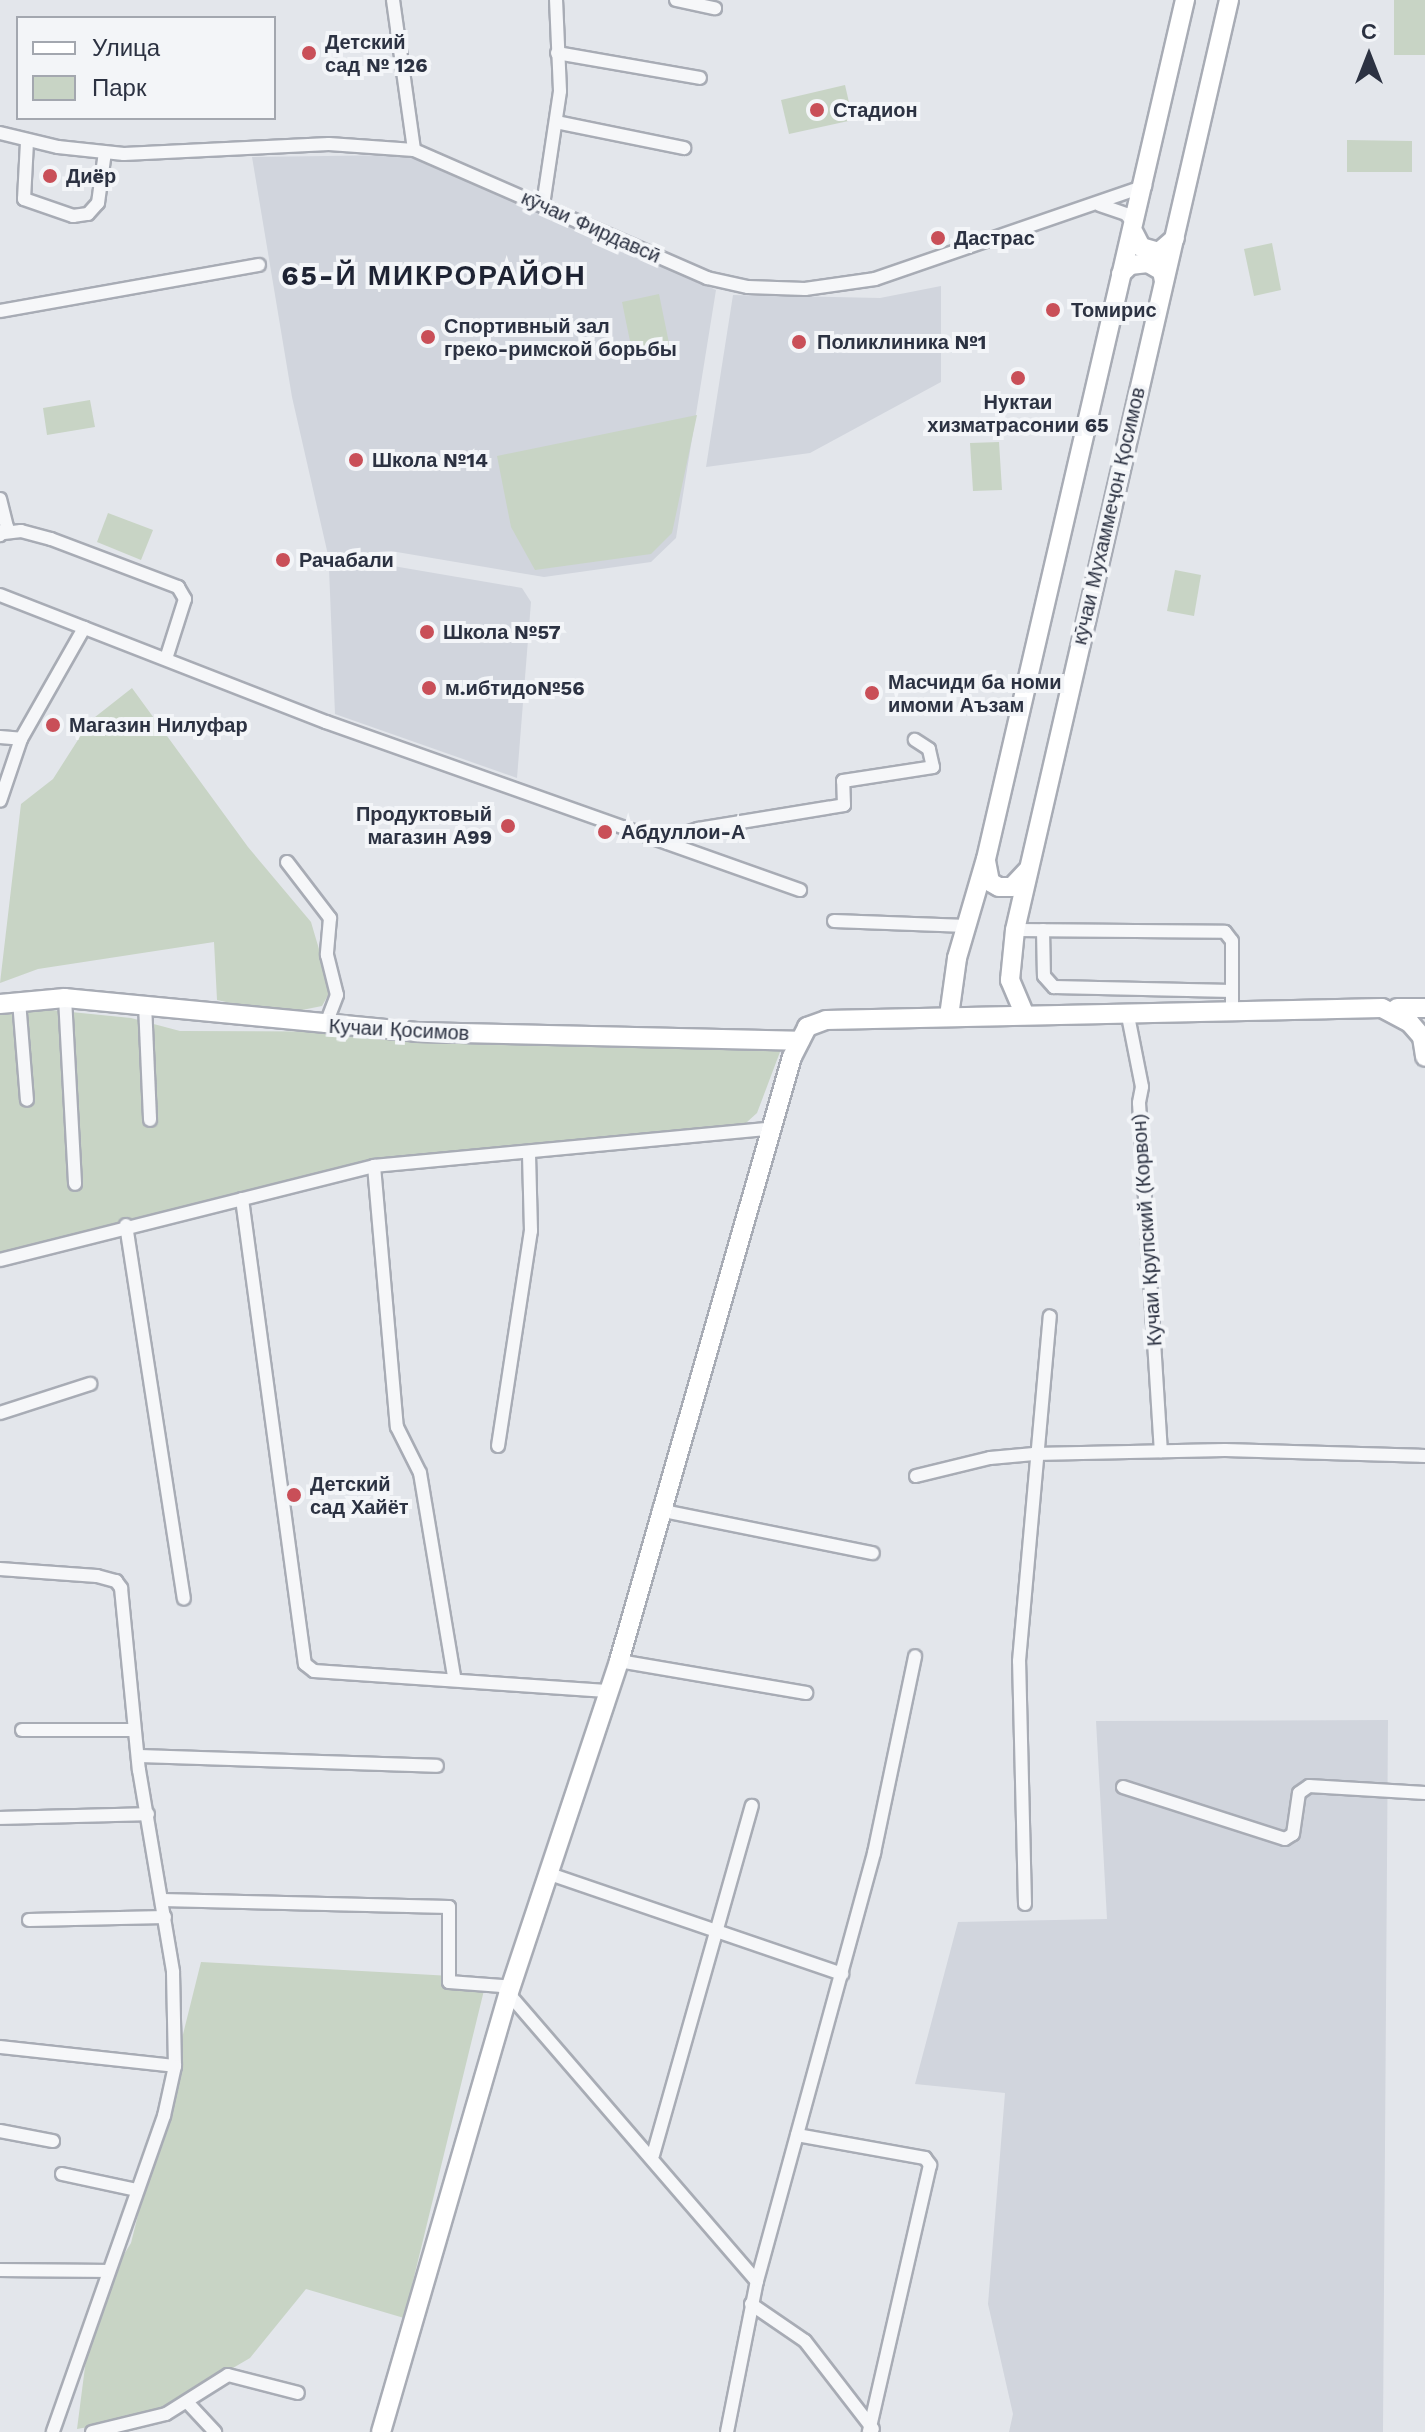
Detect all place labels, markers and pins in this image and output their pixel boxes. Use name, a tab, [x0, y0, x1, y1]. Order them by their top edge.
place label: Детский сад № 126	[325, 30, 428, 77]
marker: Детский сад № 126	[300, 44, 318, 62]
place label: Стадион	[833, 98, 918, 122]
marker: Стадион	[808, 101, 826, 119]
place label: Диëр	[66, 164, 116, 188]
marker: Диëр	[41, 167, 59, 185]
place label: Дастрас	[954, 226, 1035, 250]
marker: Дастрас	[929, 229, 947, 247]
place label: Томирис	[1071, 298, 1157, 322]
marker: Томирис	[1042, 299, 1064, 321]
place label: Спортивный зал греко-римской борьбы	[444, 314, 677, 361]
marker: Спортивный зал греко-римской борьбы	[419, 328, 437, 346]
place label: Поликлиника №1	[817, 330, 986, 354]
marker: Поликлиника №1	[788, 331, 810, 353]
marker: Нуктаи хизматрасонии 65	[1009, 369, 1027, 387]
place label: Нуктаи хизматрасонии 65	[927, 390, 1109, 437]
place label: Школа №14	[372, 448, 488, 472]
marker: Школа №14	[347, 451, 365, 469]
place label: Рачабали	[299, 548, 394, 572]
marker: Рачабали	[274, 551, 292, 569]
place label: Школа №57	[443, 620, 561, 644]
marker: Школа №57	[418, 623, 436, 641]
place label: Масчиди ба номи имоми Аъзам	[888, 670, 1062, 717]
place label: м.ибтидо№56	[445, 676, 585, 700]
marker: м.ибтидо№56	[420, 679, 438, 697]
marker: Масчиди ба номи имоми Аъзам	[863, 684, 881, 702]
place label: Магазин Нилуфар	[69, 713, 248, 737]
marker: Магазин Нилуфар	[44, 716, 62, 734]
place label: Продуктовый магазин А99	[356, 802, 492, 849]
marker: Продуктовый магазин А99	[499, 817, 517, 835]
place label: Абдуллои-А	[621, 820, 745, 844]
marker: Абдуллои-А	[596, 823, 614, 841]
place label: Детский сад Хайёт	[310, 1472, 409, 1519]
marker: Детский сад Хайёт	[285, 1486, 303, 1504]

